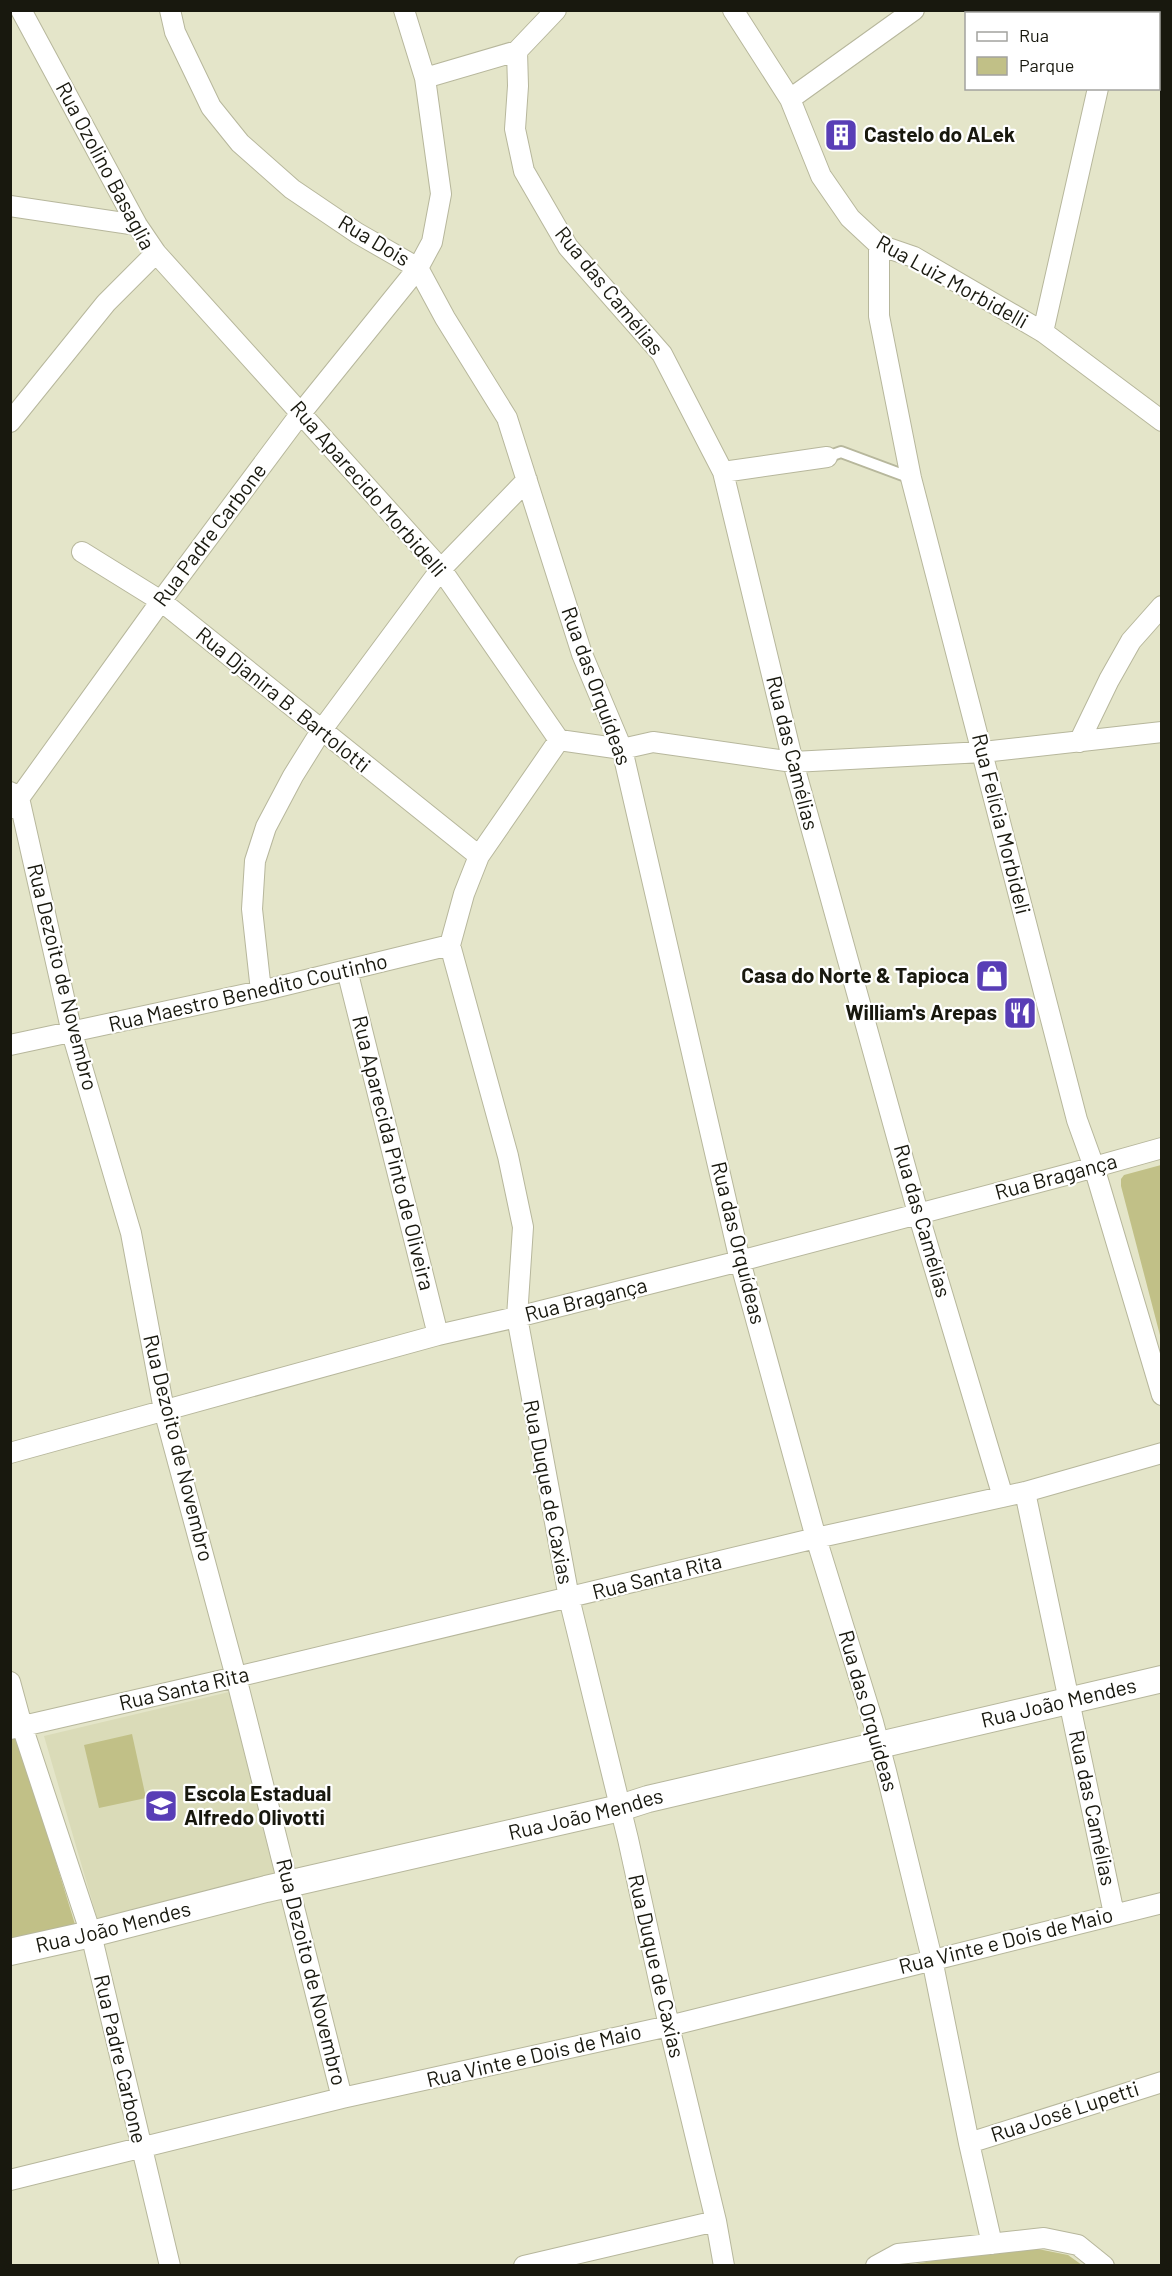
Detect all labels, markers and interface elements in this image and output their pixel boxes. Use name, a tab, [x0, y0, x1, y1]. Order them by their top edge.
legend	[965, 12, 1160, 90]
text: Rua	[1019, 24, 1049, 46]
text: Parque	[1019, 54, 1074, 76]
street label: Rua Ozolino Basaglia	[51, 77, 161, 254]
building icon: Castelo do ALek	[823, 117, 859, 153]
place label: Castelo do ALek	[864, 121, 1015, 146]
street label: Rua Dois	[335, 209, 415, 271]
street label: Rua das Camélias	[551, 221, 670, 359]
street label: Rua Luiz Morbidelli	[872, 229, 1033, 333]
street label: Rua Aparecido Morbidelli	[286, 395, 452, 581]
street label: Rua Padre Carbone	[147, 458, 271, 611]
street label: Rua das Orquídeas	[557, 603, 638, 768]
street label: Rua Djanira B. Bartolotti	[192, 621, 376, 777]
street label: Rua das Camélias	[762, 673, 825, 832]
street label: Rua Felícia Morbideli	[968, 731, 1037, 917]
street label: Rua Dezoito de Novembro	[23, 861, 104, 1093]
street label: Rua Maestro Benedito Coutinho	[106, 947, 390, 1036]
shop icon: Casa do Norte & Tapioca	[974, 958, 1010, 994]
place label: Casa do Norte & Tapioca	[741, 962, 969, 987]
restaurant icon: William's Arepas	[1002, 995, 1038, 1031]
place label: William's Arepas	[845, 999, 997, 1024]
street label: Rua Aparecida Pinto de Oliveira	[348, 1013, 441, 1293]
street label: Rua das Camélias	[890, 1141, 957, 1300]
street label: Rua Bragança	[992, 1147, 1119, 1204]
street label: Rua das Orquídeas	[707, 1159, 772, 1327]
street label: Rua Bragança	[522, 1271, 649, 1326]
street label: Rua Dezoito de Novembro	[139, 1332, 220, 1564]
street label: Rua Duque de Caxias	[519, 1397, 580, 1586]
street label: Rua Santa Rita	[589, 1547, 724, 1604]
street label: Rua das Orquídeas	[834, 1627, 904, 1794]
street label: Rua Santa Rita	[116, 1660, 251, 1715]
street label: Rua João Mendes	[978, 1671, 1139, 1732]
street label: Rua das Camélias	[1065, 1728, 1122, 1888]
place label: Escola Estadual Alfredo Olivotti	[184, 1780, 331, 1829]
street label: Rua João Mendes	[506, 1782, 665, 1844]
school or university icon: Escola Estadual Alfredo Olivotti	[143, 1788, 179, 1824]
street label: Rua Dezoito de Novembro	[272, 1856, 353, 2088]
street label: Rua Duque de Caxias	[624, 1871, 691, 2060]
street label: Rua João Mendes	[33, 1895, 193, 1957]
street label: Rua Vinte e Dois de Maio	[896, 1901, 1115, 1978]
street label: Rua Padre Carbone	[90, 1972, 153, 2146]
street label: Rua Vinte e Dois de Maio	[424, 2018, 644, 2091]
street label: Rua José Lupetti	[987, 2075, 1142, 2146]

